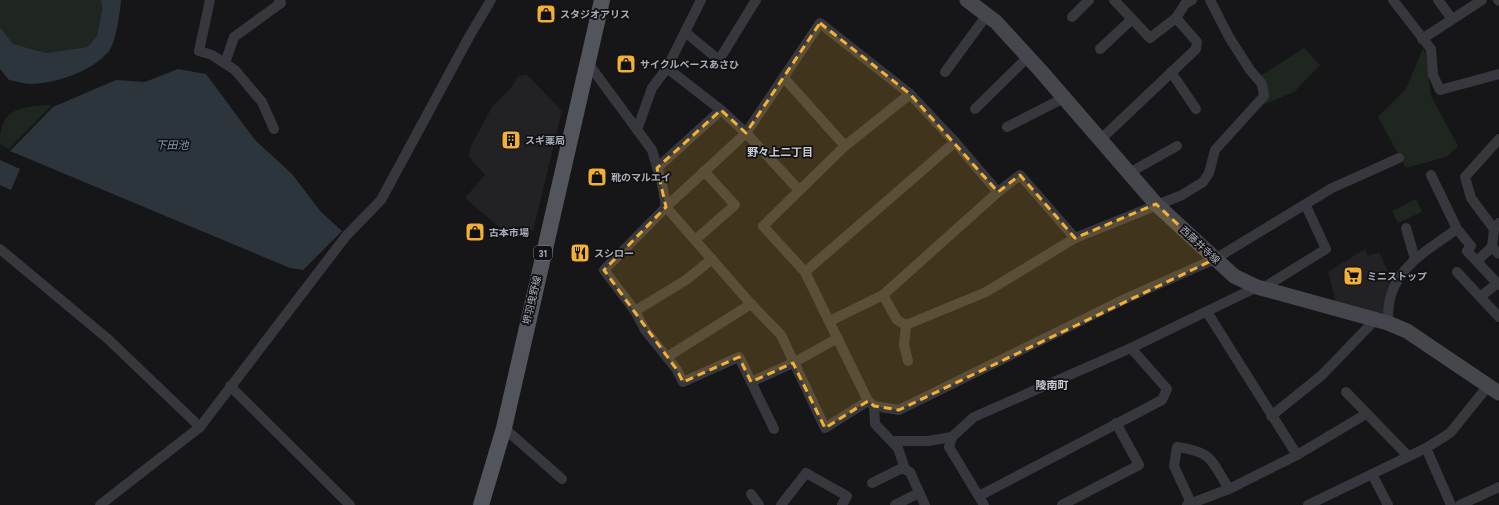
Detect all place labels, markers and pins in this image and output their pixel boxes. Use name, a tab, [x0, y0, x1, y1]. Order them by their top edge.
shop icon: スタジオアリス	[535, 3, 557, 25]
place label: スタジオアリス	[560, 8, 630, 21]
shop icon: サイクルベースあさひ	[615, 53, 637, 75]
place label: サイクルベースあさひ	[640, 58, 739, 71]
building icon: スギ薬局	[500, 129, 522, 151]
place label: スギ薬局	[525, 134, 565, 147]
shop icon: 靴のマルエイ	[586, 166, 608, 188]
place label: 靴のマルエイ	[611, 171, 671, 184]
shop icon: 古本市場	[464, 221, 486, 243]
place label: 古本市場	[489, 226, 529, 239]
restaurant icon: スシロー	[569, 242, 591, 264]
place label: スシロー	[594, 247, 634, 260]
supermarket icon: ミニストップ	[1342, 265, 1364, 287]
place label: ミニストップ	[1367, 270, 1427, 283]

